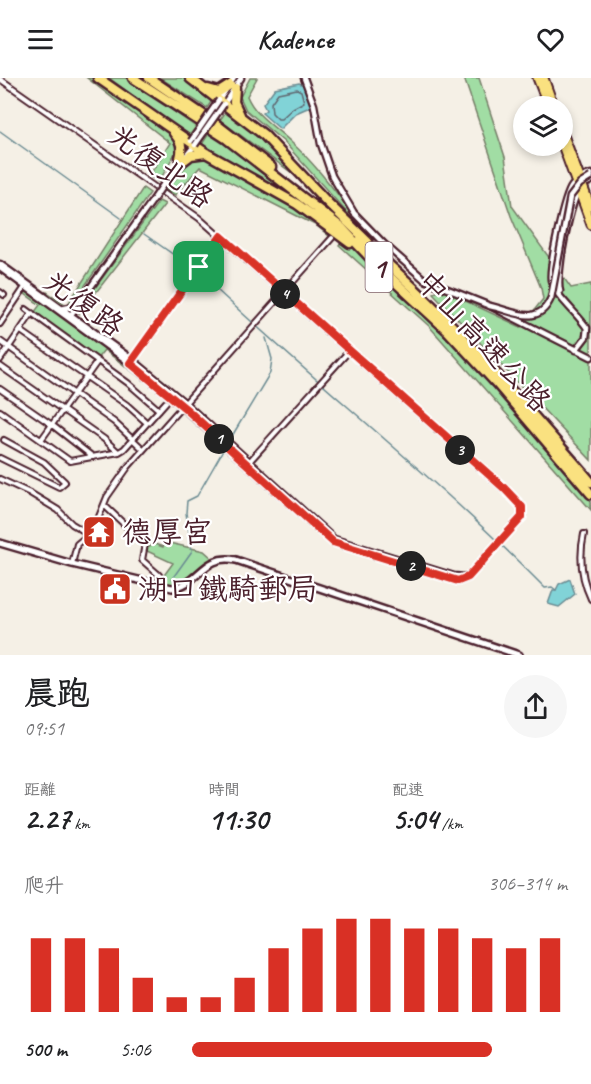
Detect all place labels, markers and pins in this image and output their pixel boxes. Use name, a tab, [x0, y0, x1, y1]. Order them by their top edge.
pin	[173, 241, 224, 292]
pin: 4	[270, 279, 300, 309]
pin: 1	[204, 424, 234, 454]
pin: 3	[445, 435, 475, 465]
place label: 德厚宮	[122, 513, 212, 551]
temple icon: 德厚宮	[81, 514, 117, 550]
pin: 2	[396, 551, 426, 581]
place label: 湖口鐵騎郵局	[138, 570, 318, 608]
public building icon: 湖口鐵騎郵局	[97, 571, 133, 607]

